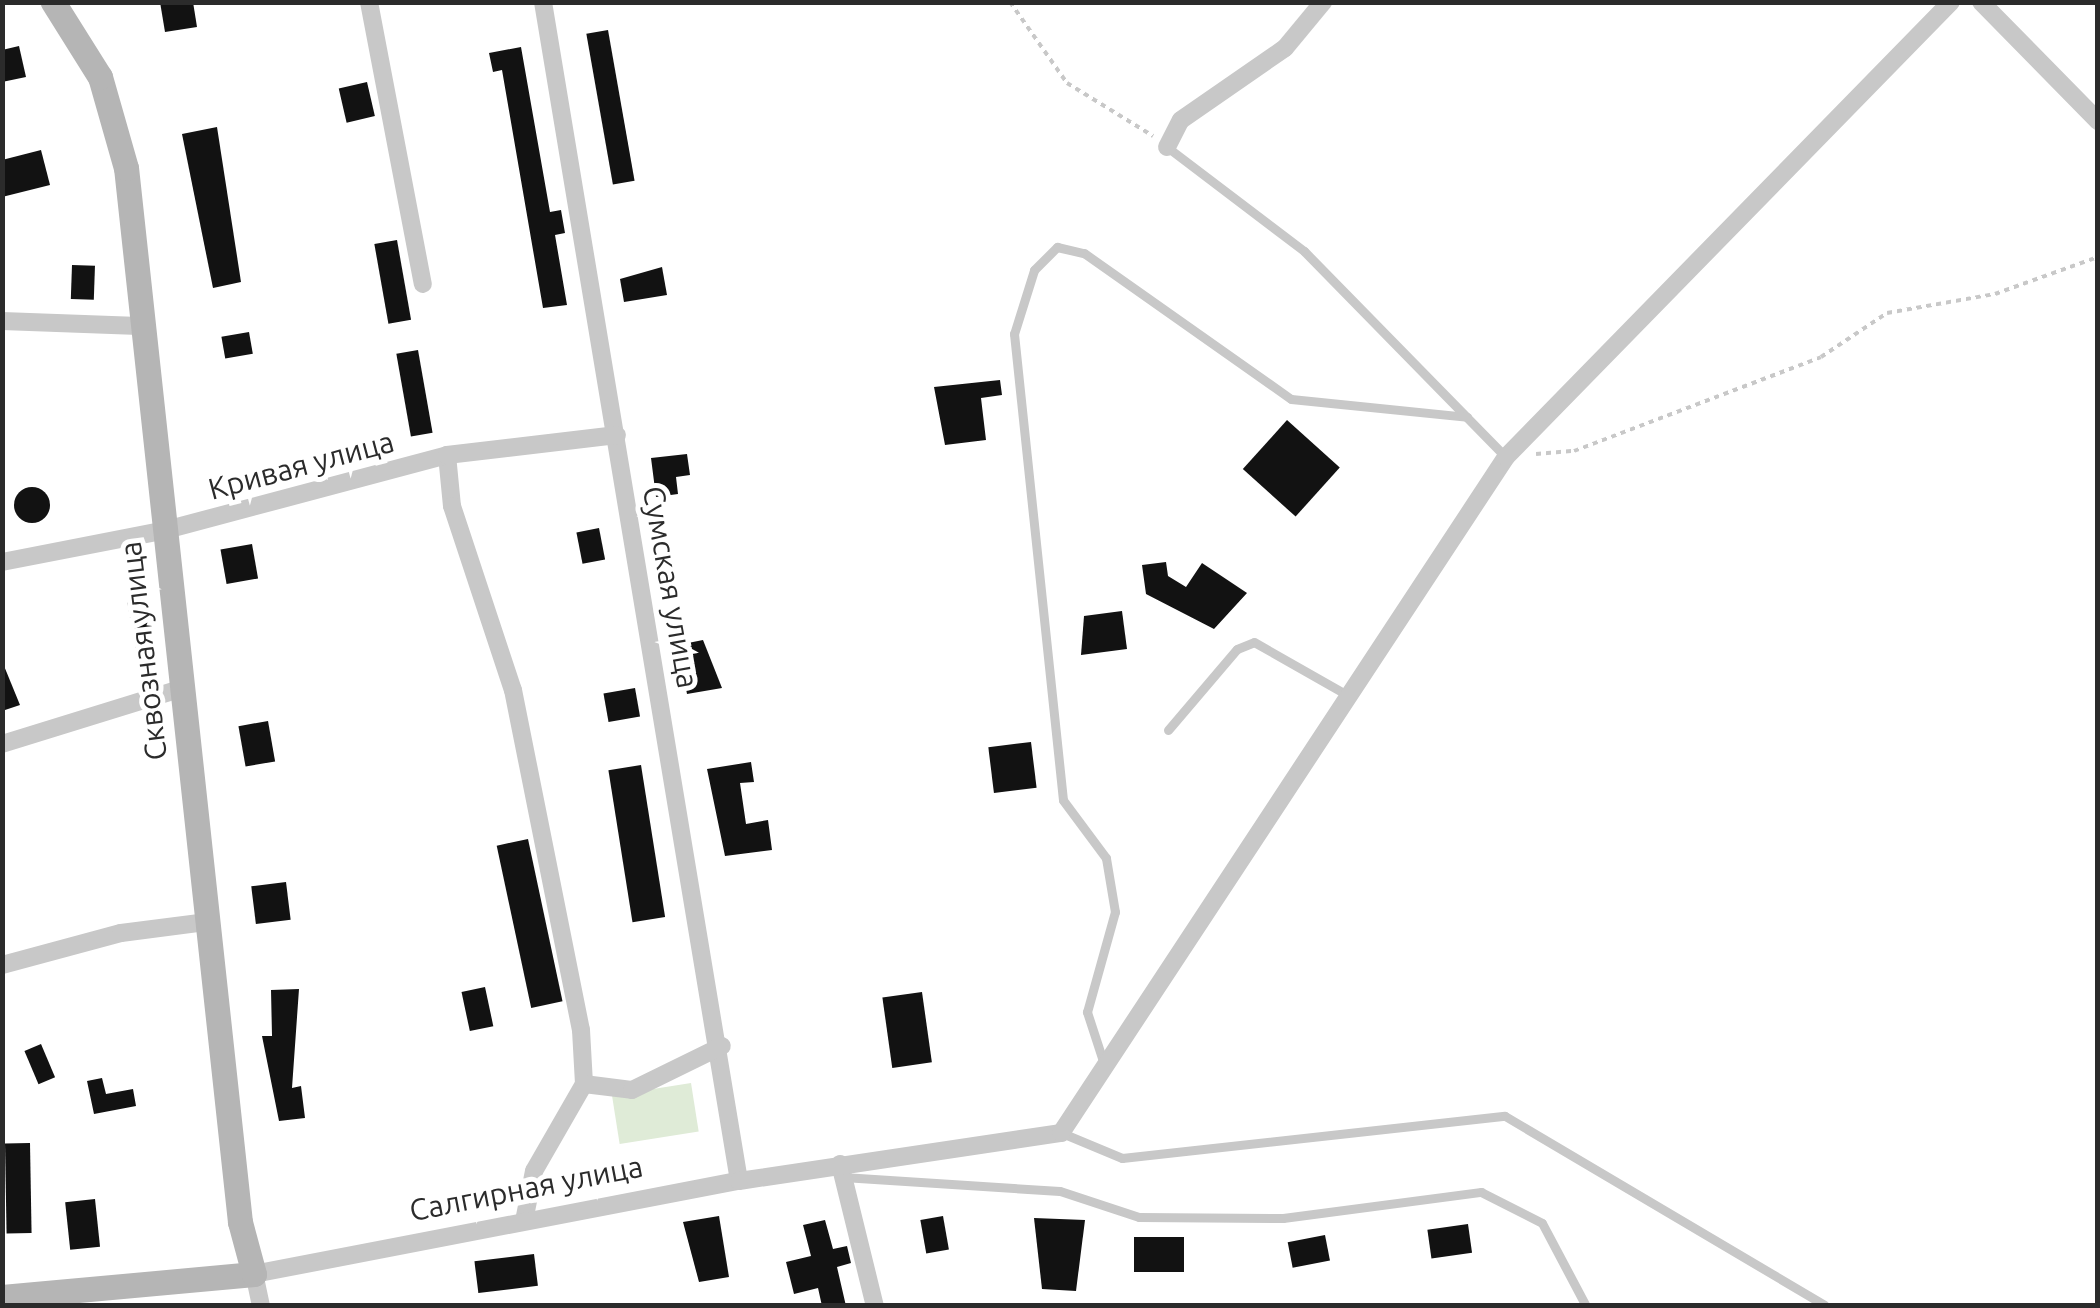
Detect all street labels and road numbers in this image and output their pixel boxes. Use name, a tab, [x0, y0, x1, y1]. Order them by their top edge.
street label: Кривая улица	[204, 423, 398, 507]
street label: Сумская улица	[636, 483, 706, 691]
street label: Сквозная улица	[112, 540, 174, 762]
street label: Салгирная улица	[406, 1148, 646, 1228]

